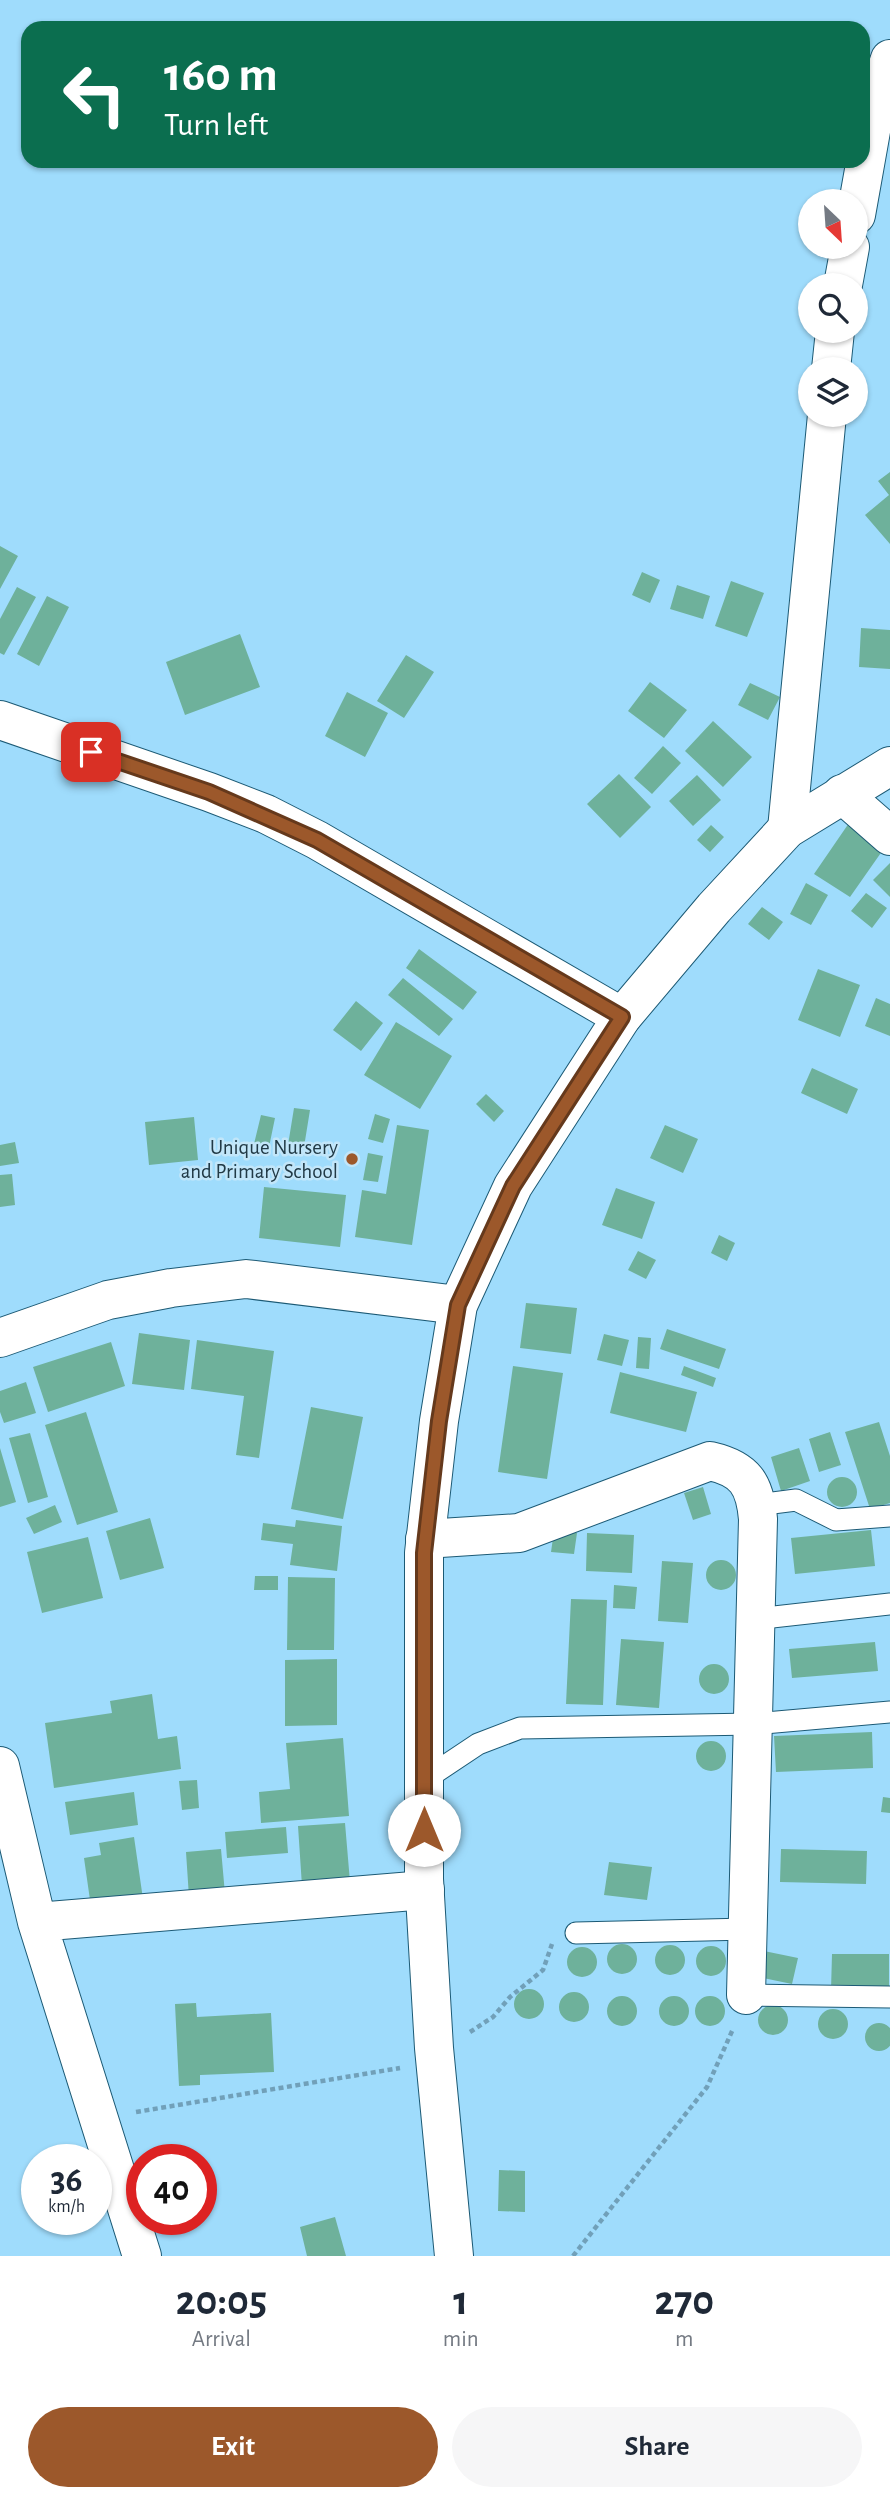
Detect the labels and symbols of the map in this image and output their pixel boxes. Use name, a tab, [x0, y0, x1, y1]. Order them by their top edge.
north arrow	[798, 189, 868, 259]
pin	[61, 722, 121, 782]
place label: Unique Nursery and Primary School	[181, 1137, 338, 1182]
marker: Unique Nursery and Primary School	[344, 1151, 360, 1167]
position arrow	[387, 1793, 461, 1867]
speed limit sign: 40	[126, 2144, 217, 2235]

